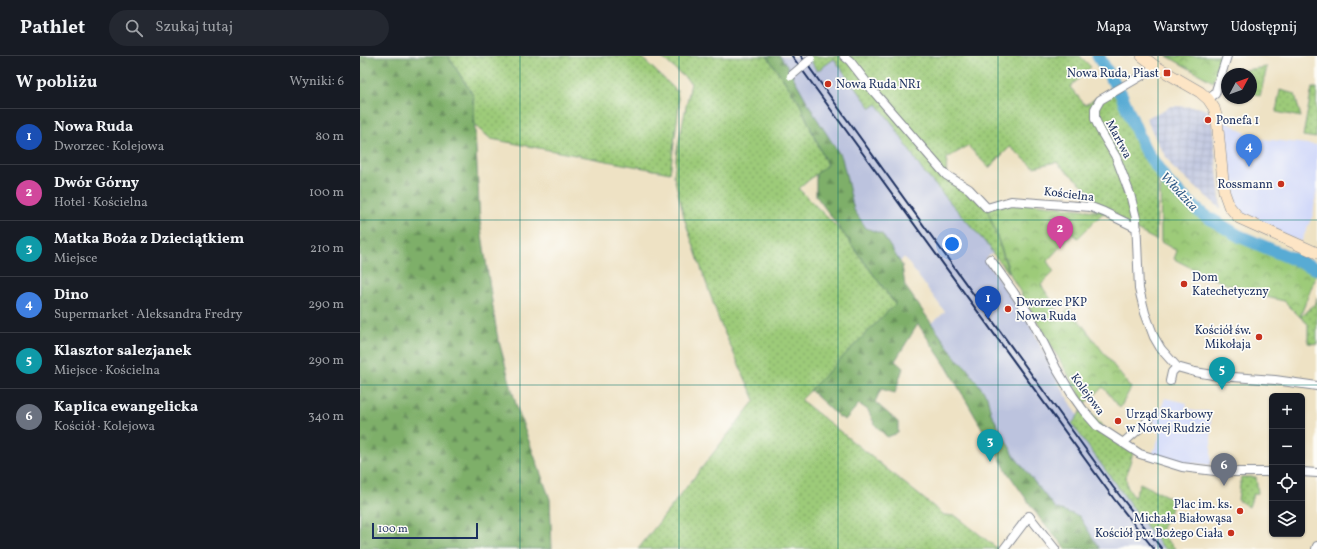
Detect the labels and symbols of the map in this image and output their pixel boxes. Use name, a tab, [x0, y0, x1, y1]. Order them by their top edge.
place label: Nowa Ruda, Piast	[1067, 66, 1159, 82]
marker: Nowa Ruda, Piast	[1162, 68, 1172, 78]
north arrow	[1221, 68, 1257, 104]
place label: Nowa Ruda NR1	[836, 77, 921, 93]
marker: Nowa Ruda NR1	[823, 79, 833, 89]
place label: Ponefa 1	[1216, 113, 1259, 129]
marker: Ponefa 1	[1203, 115, 1213, 125]
street label: Martwa	[1101, 117, 1135, 162]
pin: 4	[1236, 134, 1262, 167]
water label: Włodzica	[1156, 169, 1201, 216]
place label: Rossmann	[1217, 177, 1273, 193]
marker: Rossmann	[1276, 179, 1286, 189]
street label: Kościelna	[1043, 184, 1095, 206]
pin: 2	[1047, 216, 1073, 249]
your location	[942, 234, 962, 254]
place label: Dom Katechetyczny	[1192, 270, 1269, 300]
marker: Dom Katechetyczny	[1179, 279, 1189, 289]
pin: 1	[975, 286, 1001, 319]
place label: Dworzec PKP Nowa Ruda	[1016, 295, 1087, 325]
marker: Dworzec PKP Nowa Ruda	[1003, 304, 1013, 314]
place label: Kościół św. Mikołaja	[1195, 323, 1251, 353]
marker: Kościół św. Mikołaja	[1254, 332, 1264, 342]
pin: 5	[1209, 357, 1235, 390]
street label: Kolejowa	[1067, 370, 1108, 419]
place label: Urząd Skarbowy w Nowej Rudzie	[1126, 407, 1214, 437]
marker: Urząd Skarbowy w Nowej Rudzie	[1113, 416, 1123, 426]
pin: 3	[977, 429, 1003, 462]
pin: 6	[1211, 453, 1237, 486]
place label: Plac im. ks. Michała Białowąsa	[1134, 497, 1232, 527]
marker: Plac im. ks. Michała Białowąsa	[1235, 506, 1245, 516]
scale bar	[372, 521, 478, 540]
place label: Kościół pw. Bożego Ciała	[1095, 526, 1223, 542]
marker: Kościół pw. Bożego Ciała	[1226, 528, 1236, 538]

